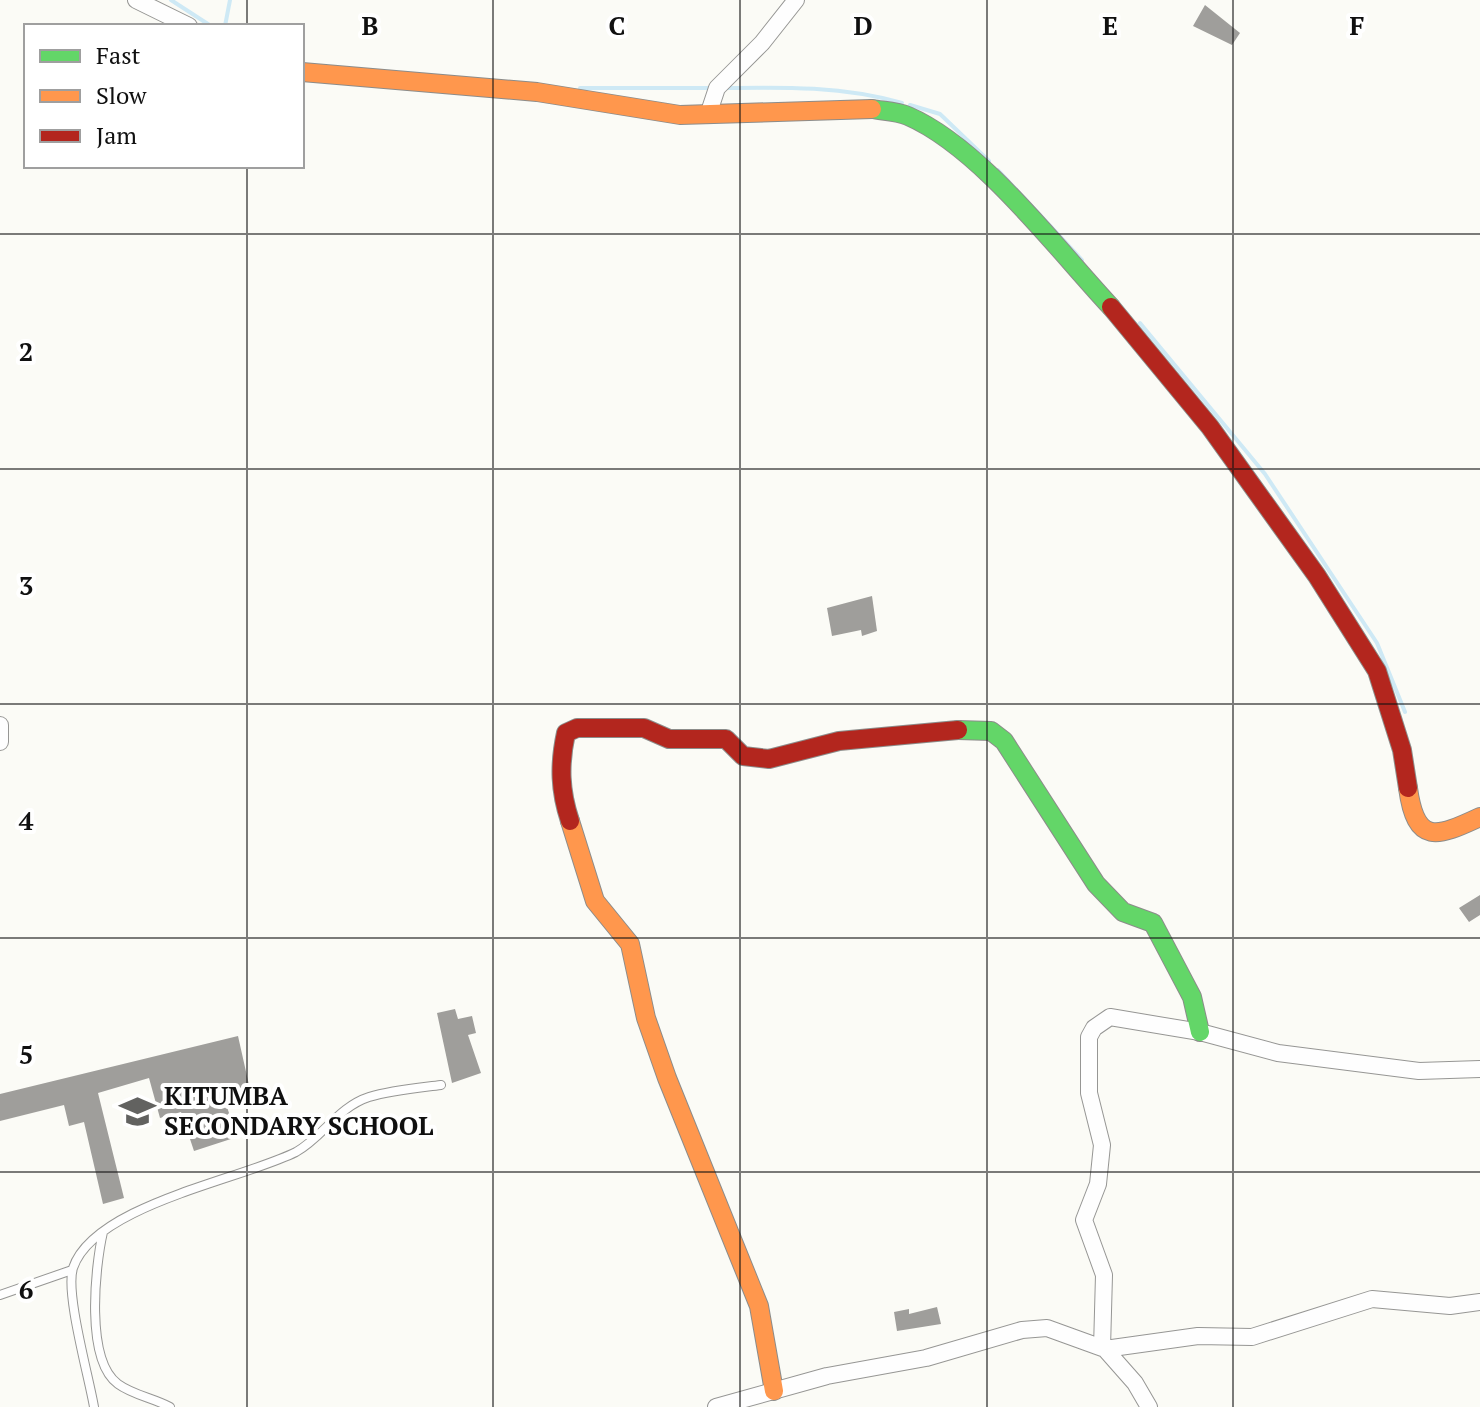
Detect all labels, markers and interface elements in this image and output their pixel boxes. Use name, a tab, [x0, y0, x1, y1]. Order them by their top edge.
text: B	[362, 8, 378, 42]
text: C	[609, 8, 625, 42]
text: D	[853, 8, 873, 42]
text: E	[1102, 8, 1118, 42]
text: F	[1350, 8, 1365, 42]
legend	[24, 24, 304, 168]
text: Fast	[96, 39, 141, 71]
text: Slow	[96, 79, 147, 111]
text: Jam	[96, 119, 137, 151]
text: 2	[19, 334, 33, 368]
text: 3	[19, 568, 33, 602]
text: 4	[19, 803, 34, 837]
text: 5	[19, 1037, 33, 1071]
place label: KITUMBA SECONDARY SCHOOL	[164, 1078, 434, 1142]
school or university icon: KITUMBA SECONDARY SCHOOL	[119, 1092, 157, 1130]
text: 6	[19, 1272, 33, 1306]

